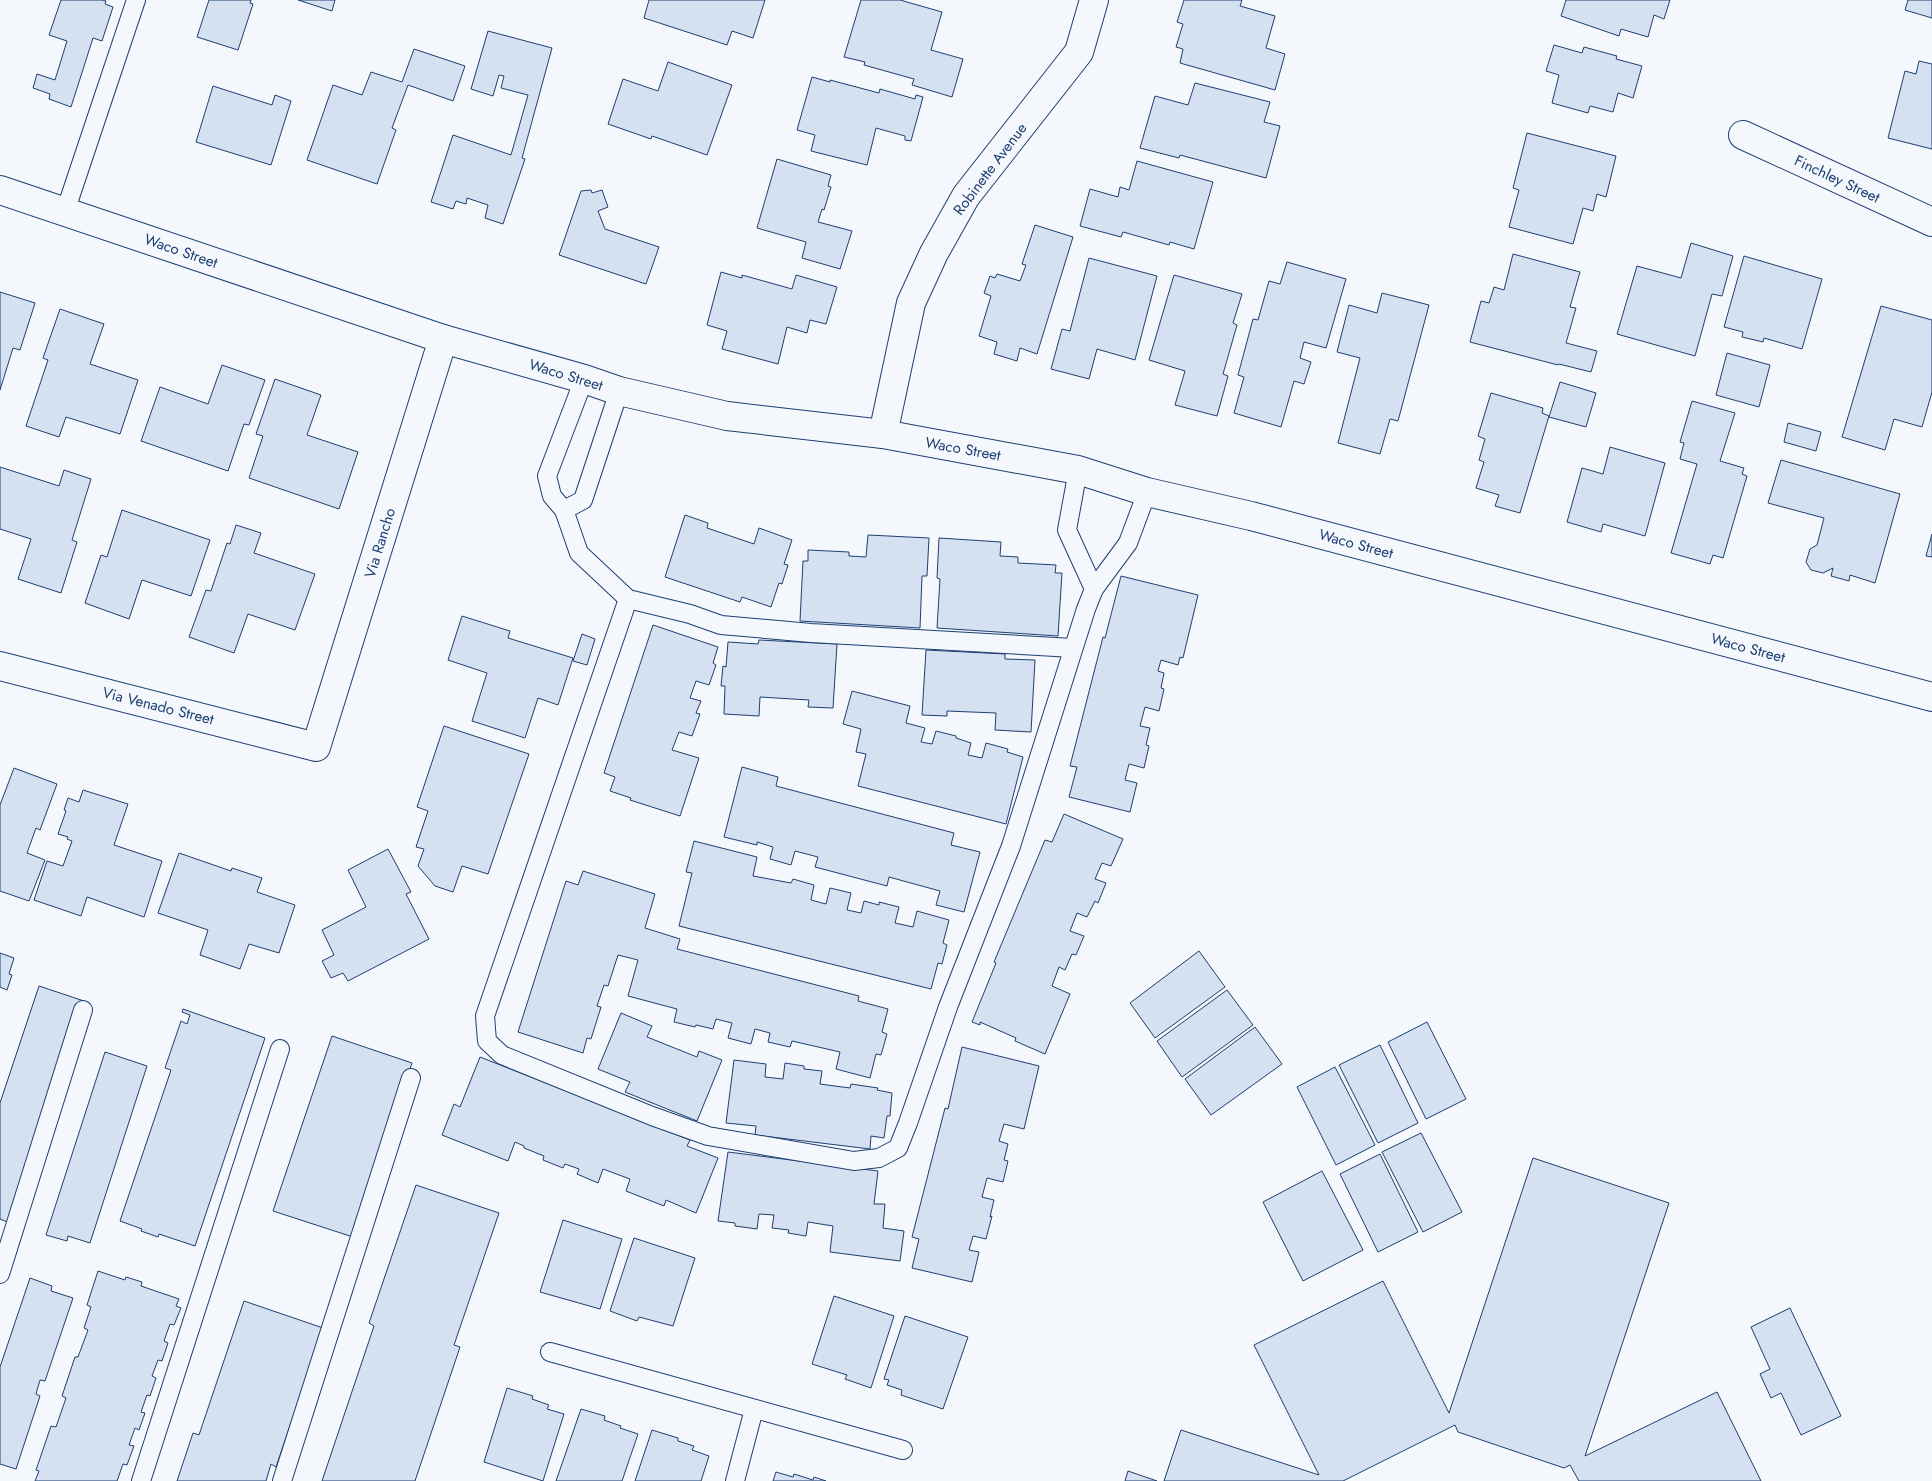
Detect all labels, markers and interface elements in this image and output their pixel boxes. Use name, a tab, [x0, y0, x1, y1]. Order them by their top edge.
street label: Robinette Avenue	[948, 118, 1032, 220]
street label: Finchley Street	[1791, 150, 1884, 209]
street label: Waco Street	[141, 228, 221, 274]
street label: Waco Street	[526, 353, 606, 397]
street label: Waco Street	[924, 432, 1003, 467]
street label: Via Rancho	[359, 505, 401, 581]
street label: Waco Street	[1316, 524, 1396, 565]
street label: Waco Street	[1708, 628, 1788, 669]
street label: Via Venado Street	[100, 682, 216, 731]

